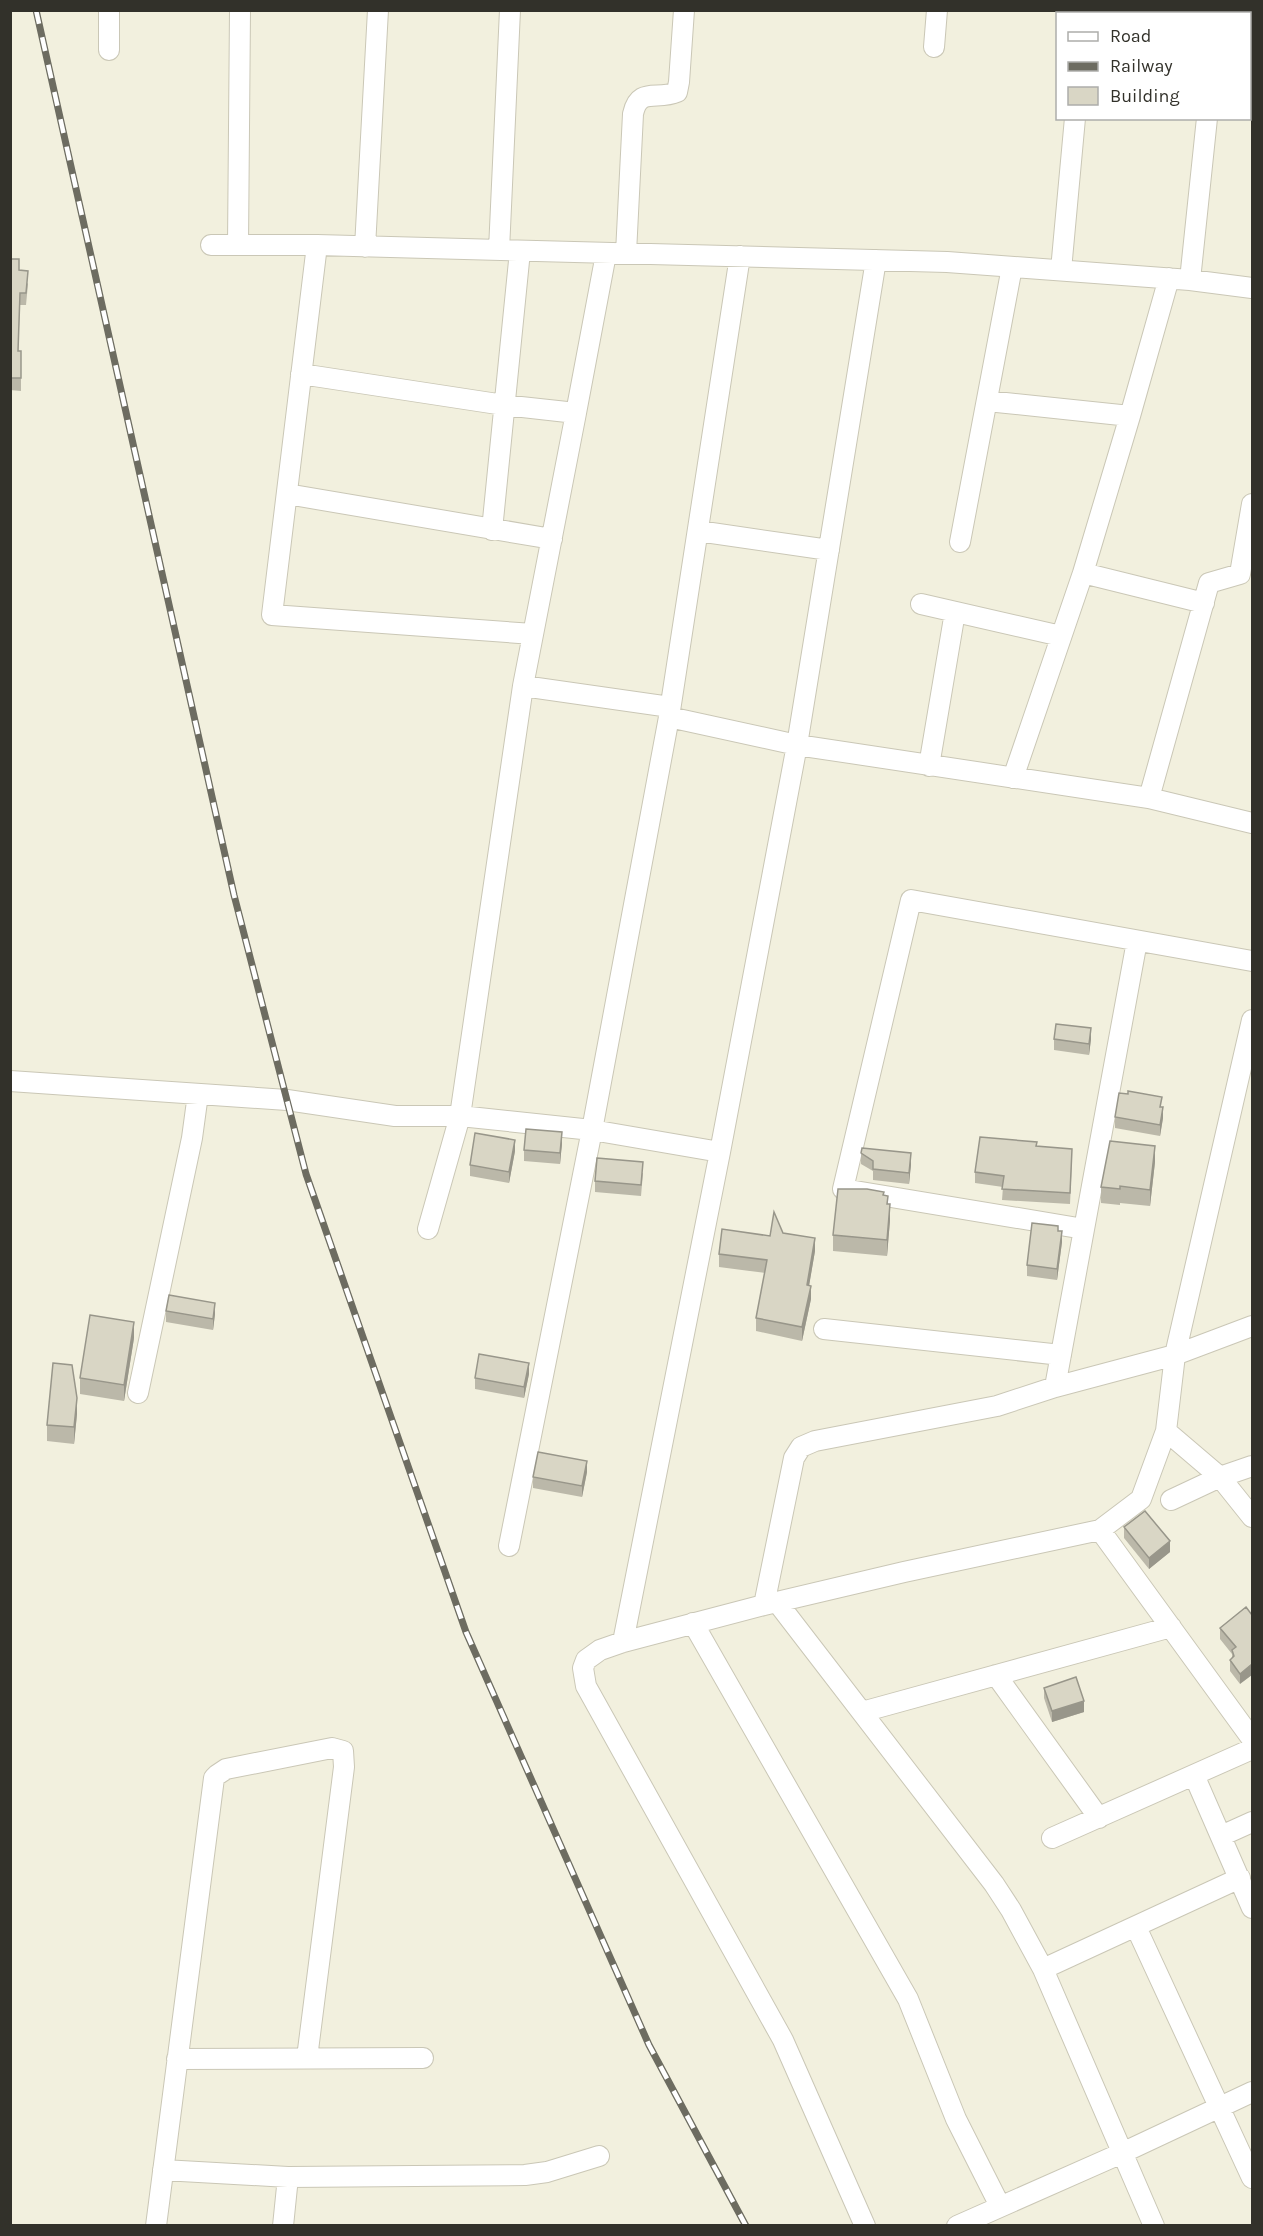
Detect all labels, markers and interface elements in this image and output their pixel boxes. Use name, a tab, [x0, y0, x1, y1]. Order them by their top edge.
legend	[1056, 12, 1251, 120]
text: Road	[1110, 25, 1151, 47]
text: Railway	[1110, 55, 1173, 77]
text: Building	[1110, 85, 1180, 107]

